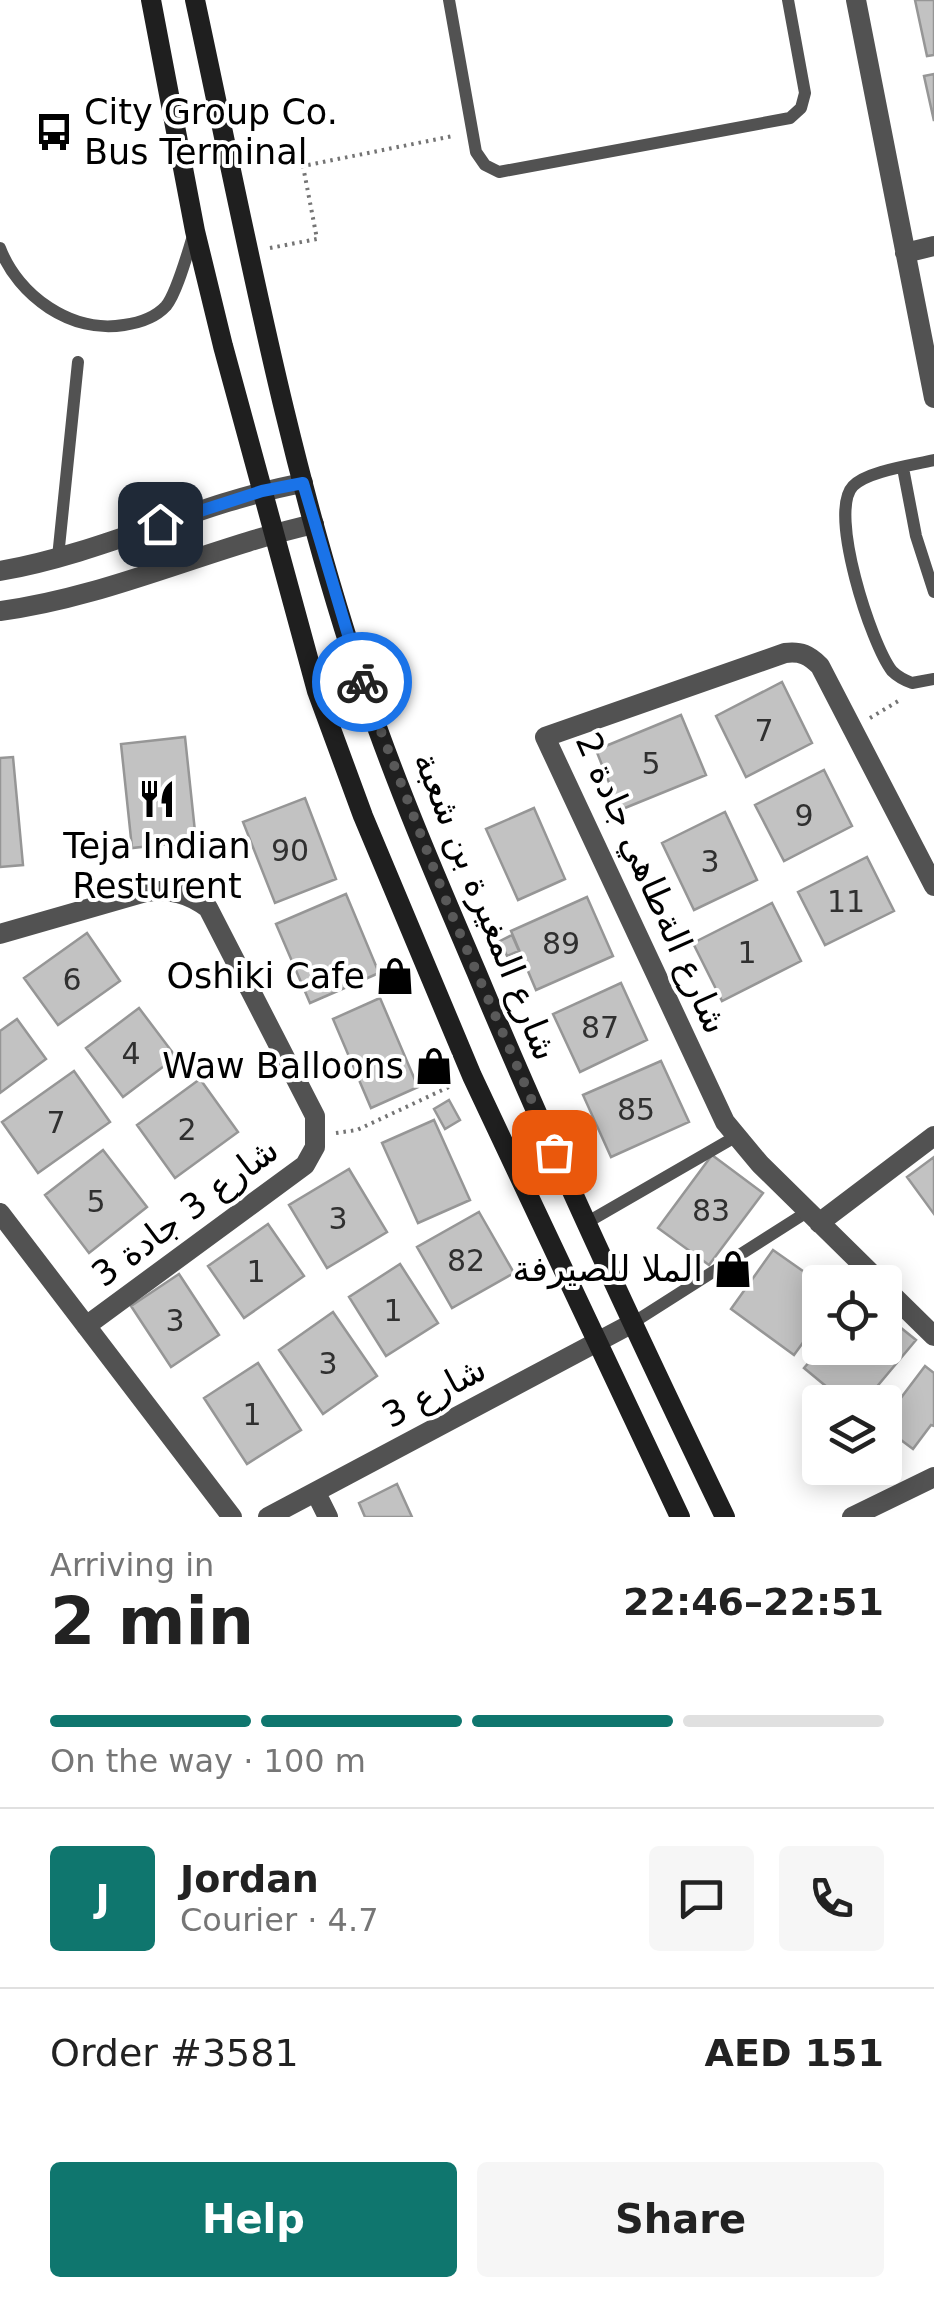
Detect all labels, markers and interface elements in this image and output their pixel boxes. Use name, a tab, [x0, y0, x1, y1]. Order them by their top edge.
place label: City Group Co. Bus Terminal	[84, 92, 338, 172]
bus stop icon: City Group Co. Bus Terminal	[33, 111, 75, 153]
pin	[118, 482, 203, 567]
icon: home	[133, 497, 188, 552]
courier	[312, 632, 412, 732]
icon: bike	[335, 655, 390, 710]
house number: 7	[754, 713, 774, 748]
street label: شارع الةطاهي جادة 2	[567, 726, 736, 1040]
street label: شارع المغيرة بن شعبة	[405, 746, 566, 1066]
house number: 5	[641, 746, 661, 781]
restaurant icon: Teja Indian Resturent	[136, 778, 178, 820]
house number: 9	[794, 798, 814, 833]
place label: Teja Indian Resturent	[62, 826, 251, 906]
house number: 90	[271, 833, 309, 868]
house number: 3	[700, 844, 720, 879]
house number: 11	[827, 884, 865, 919]
house number: 89	[542, 926, 580, 961]
house number: 1	[737, 935, 757, 970]
shop icon: Oshiki Cafe	[374, 955, 416, 997]
place label: Oshiki Cafe	[166, 956, 365, 996]
house number: 6	[62, 962, 82, 997]
house number: 87	[581, 1010, 619, 1045]
house number: 4	[121, 1036, 141, 1071]
shop icon: Waw Balloons	[413, 1045, 455, 1087]
place label: Waw Balloons	[162, 1046, 404, 1086]
house number: 85	[617, 1092, 655, 1127]
house number: 7	[46, 1105, 66, 1140]
pin	[512, 1110, 597, 1195]
house number: 2	[177, 1112, 197, 1147]
icon: bag	[527, 1125, 582, 1180]
street label: شارع 3 جادة 3	[84, 1129, 286, 1296]
house number: 5	[86, 1184, 106, 1219]
house number: 83	[692, 1193, 730, 1228]
house number: 3	[328, 1201, 348, 1236]
house number: 82	[447, 1243, 485, 1278]
shop icon: الملا للصيرفة	[712, 1248, 754, 1290]
place label: الملا للصيرفة	[512, 1249, 703, 1290]
house number: 1	[246, 1254, 266, 1289]
map controls	[802, 1265, 902, 1485]
button: locate	[802, 1265, 902, 1365]
house number: 1	[383, 1293, 403, 1328]
house number: 3	[165, 1303, 185, 1338]
house number: 3	[318, 1346, 338, 1381]
street label: شارع 3	[376, 1348, 493, 1437]
button: layers	[802, 1385, 902, 1485]
house number: 1	[242, 1397, 262, 1432]
text: Arriving in	[50, 1546, 214, 1584]
text: 22:46–22:51	[623, 1580, 884, 1624]
text: 2 min	[50, 1584, 254, 1659]
text: On the way · 100 m	[50, 1742, 366, 1780]
button: chat	[649, 1846, 754, 1951]
button: phone	[779, 1846, 884, 1951]
text: Jordan	[180, 1857, 319, 1901]
text: J	[95, 1876, 110, 1920]
text: Courier · 4.7	[180, 1901, 379, 1939]
text: Order #3581	[50, 2031, 299, 2075]
text: AED 151	[705, 2031, 884, 2075]
button: Help	[50, 2162, 457, 2277]
button: Share	[477, 2162, 884, 2277]

